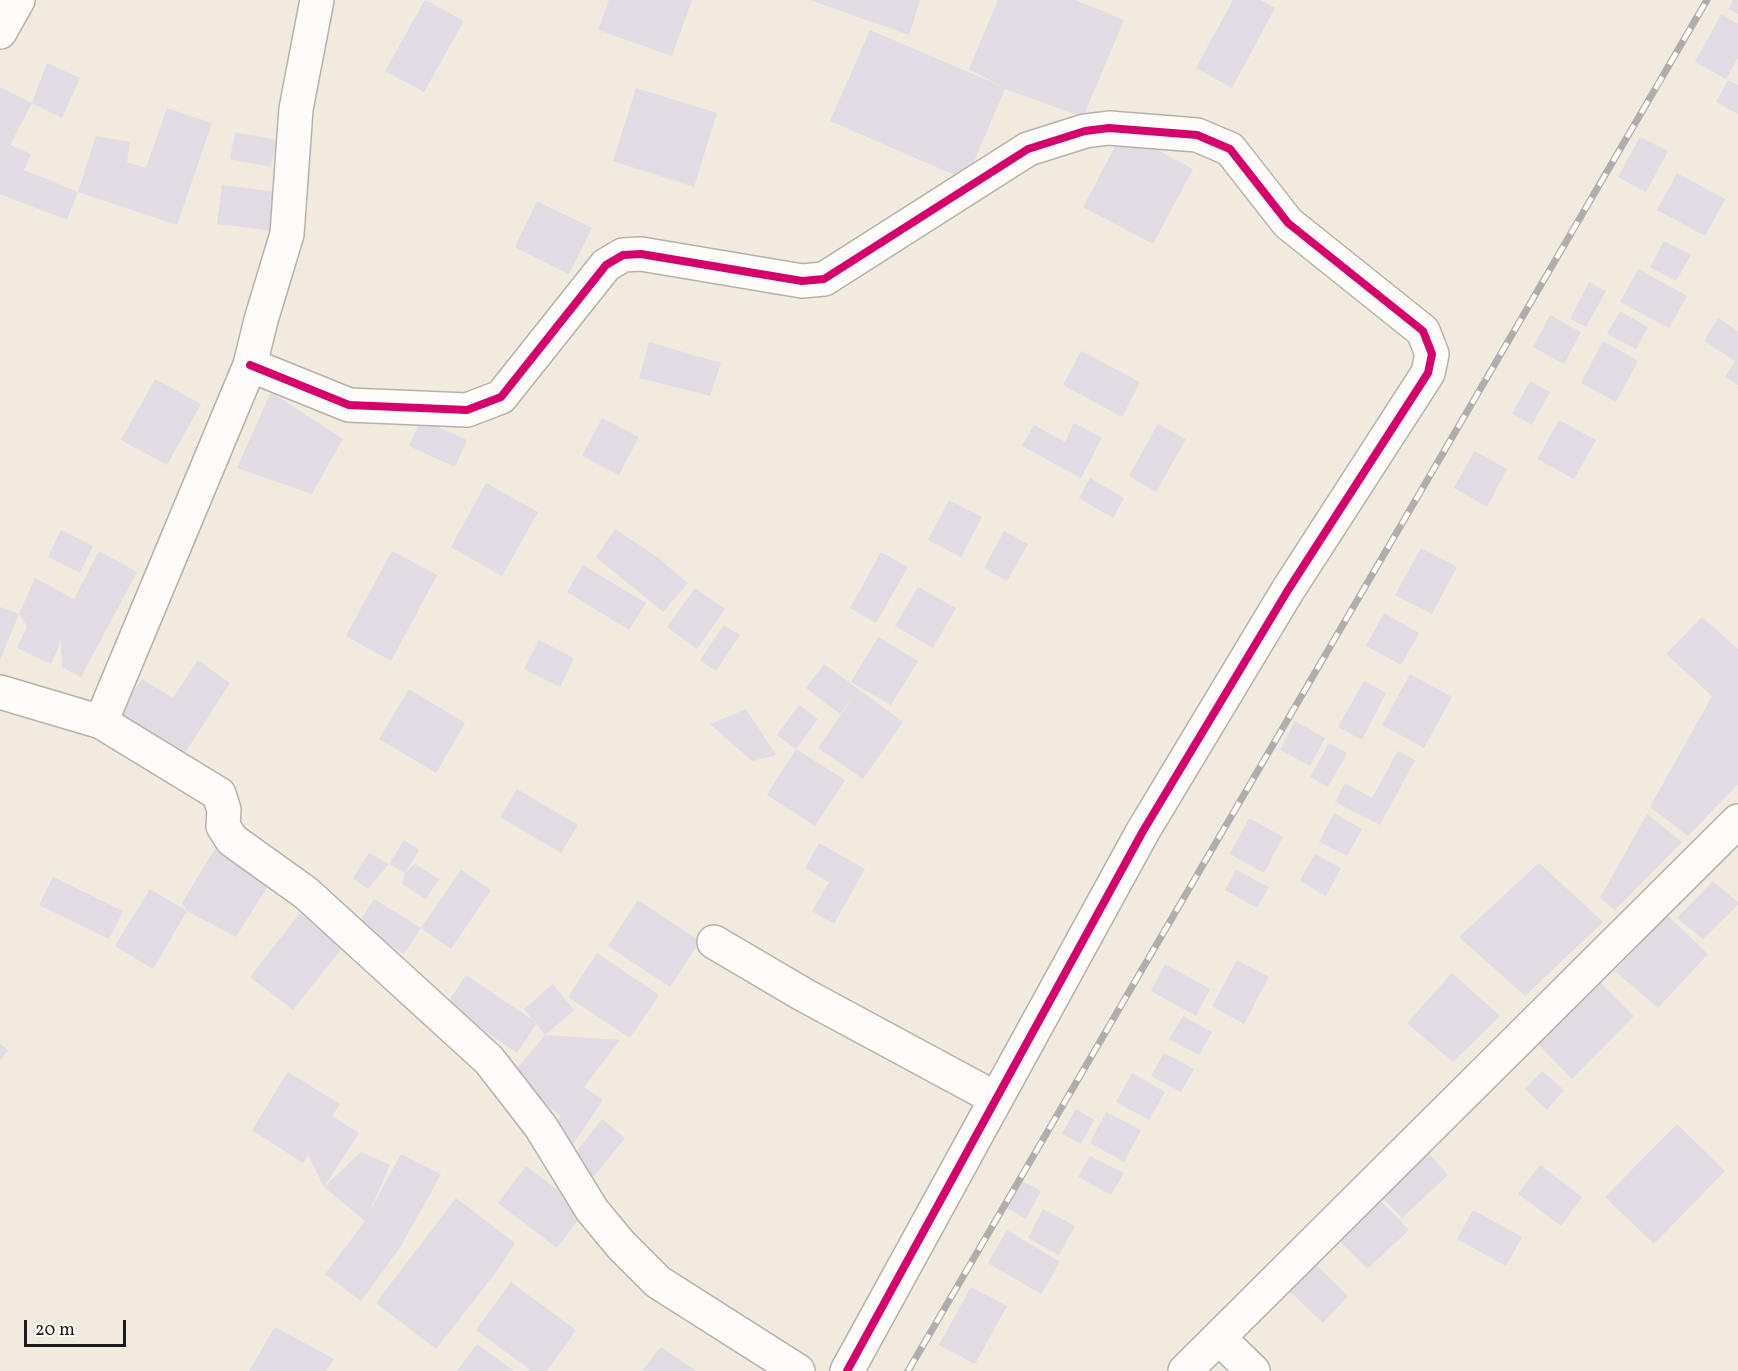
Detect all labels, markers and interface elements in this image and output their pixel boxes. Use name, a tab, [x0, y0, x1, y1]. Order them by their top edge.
scale bar	[27, 1308, 129, 1346]
text: 20 m	[35, 1318, 75, 1343]

